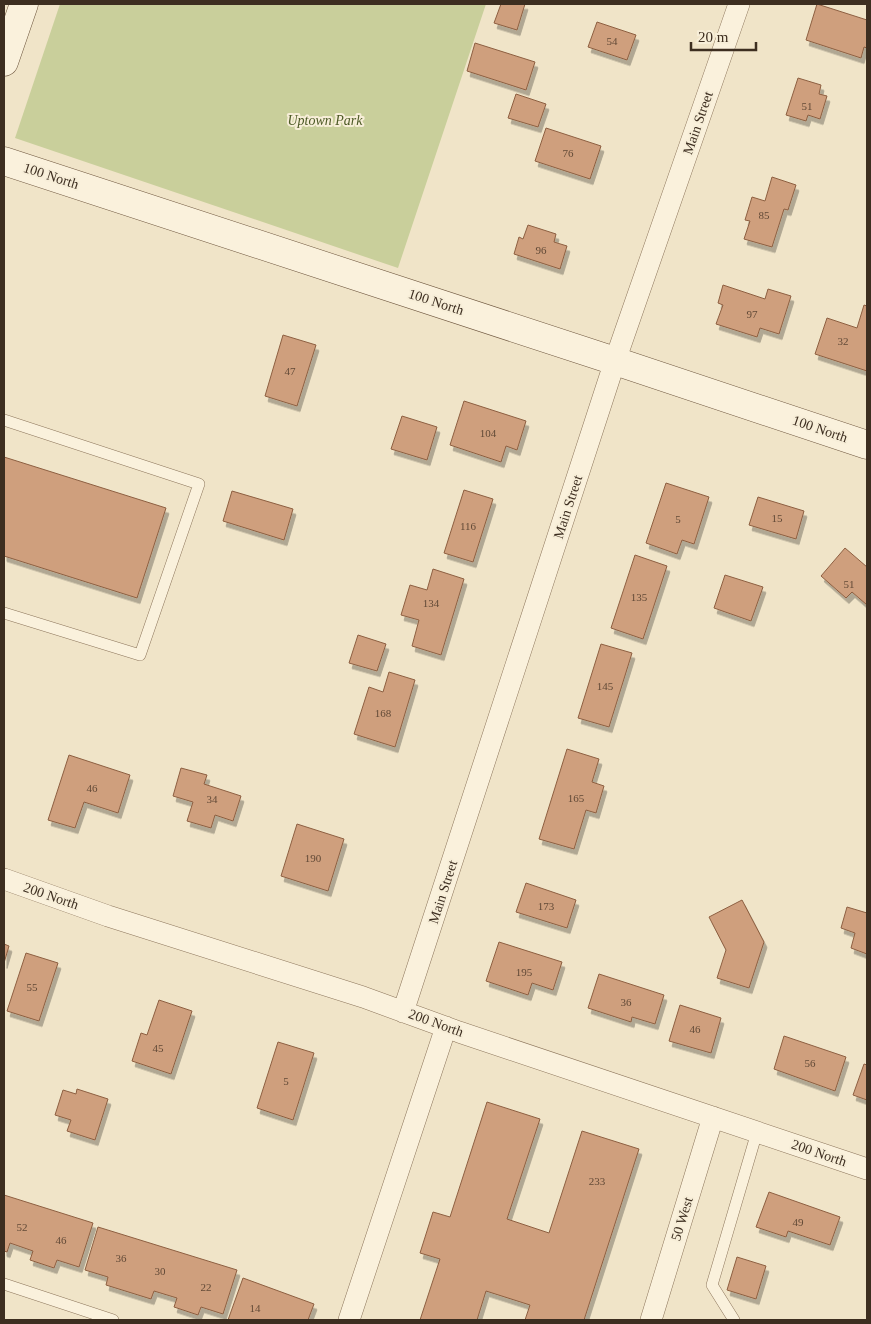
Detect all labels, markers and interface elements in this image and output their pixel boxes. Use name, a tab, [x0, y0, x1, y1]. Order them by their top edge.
scale bar	[691, 20, 756, 52]
text: 20 m	[698, 29, 729, 45]
house number: 54	[607, 35, 618, 47]
street label: Main Street	[680, 89, 716, 157]
house number: 51	[802, 100, 813, 112]
park label: Uptown Park	[287, 113, 363, 128]
house number: 76	[563, 147, 574, 159]
street label: 100 North	[21, 160, 81, 192]
house number: 85	[759, 209, 770, 221]
house number: 96	[536, 244, 547, 256]
street label: 100 North	[406, 286, 466, 318]
house number: 97	[747, 308, 758, 320]
house number: 32	[838, 335, 849, 347]
house number: 47	[285, 365, 296, 377]
street label: 100 North	[791, 413, 849, 445]
house number: 104	[480, 427, 497, 439]
street label: Main Street	[551, 473, 585, 541]
house number: 15	[772, 512, 783, 524]
house number: 5	[675, 513, 681, 525]
house number: 116	[460, 520, 477, 532]
house number: 51	[844, 578, 855, 590]
house number: 135	[631, 591, 648, 603]
house number: 134	[423, 597, 440, 609]
house number: 145	[597, 680, 614, 692]
house number: 168	[375, 707, 392, 719]
house number: 46	[87, 782, 98, 794]
house number: 165	[568, 792, 585, 804]
house number: 34	[207, 793, 218, 805]
house number: 190	[305, 852, 322, 864]
street label: Main Street	[426, 858, 460, 926]
street label: 200 North	[22, 880, 80, 912]
house number: 173	[538, 900, 555, 912]
house number: 195	[516, 966, 533, 978]
house number: 55	[27, 981, 38, 993]
house number: 36	[621, 996, 632, 1008]
street label: 200 North	[407, 1006, 465, 1040]
house number: 46	[690, 1023, 701, 1035]
house number: 45	[153, 1042, 164, 1054]
house number: 56	[805, 1057, 816, 1069]
house number: 5	[283, 1075, 289, 1087]
street label: 200 North	[790, 1137, 848, 1169]
house number: 233	[589, 1175, 606, 1187]
street label: 50 West	[668, 1195, 696, 1243]
house number: 49	[793, 1216, 804, 1228]
house number: 52	[17, 1221, 28, 1233]
house number: 46	[56, 1234, 67, 1246]
house number: 36	[116, 1252, 127, 1264]
house number: 30	[155, 1265, 166, 1277]
house number: 22	[201, 1281, 212, 1293]
house number: 14	[250, 1302, 261, 1314]

